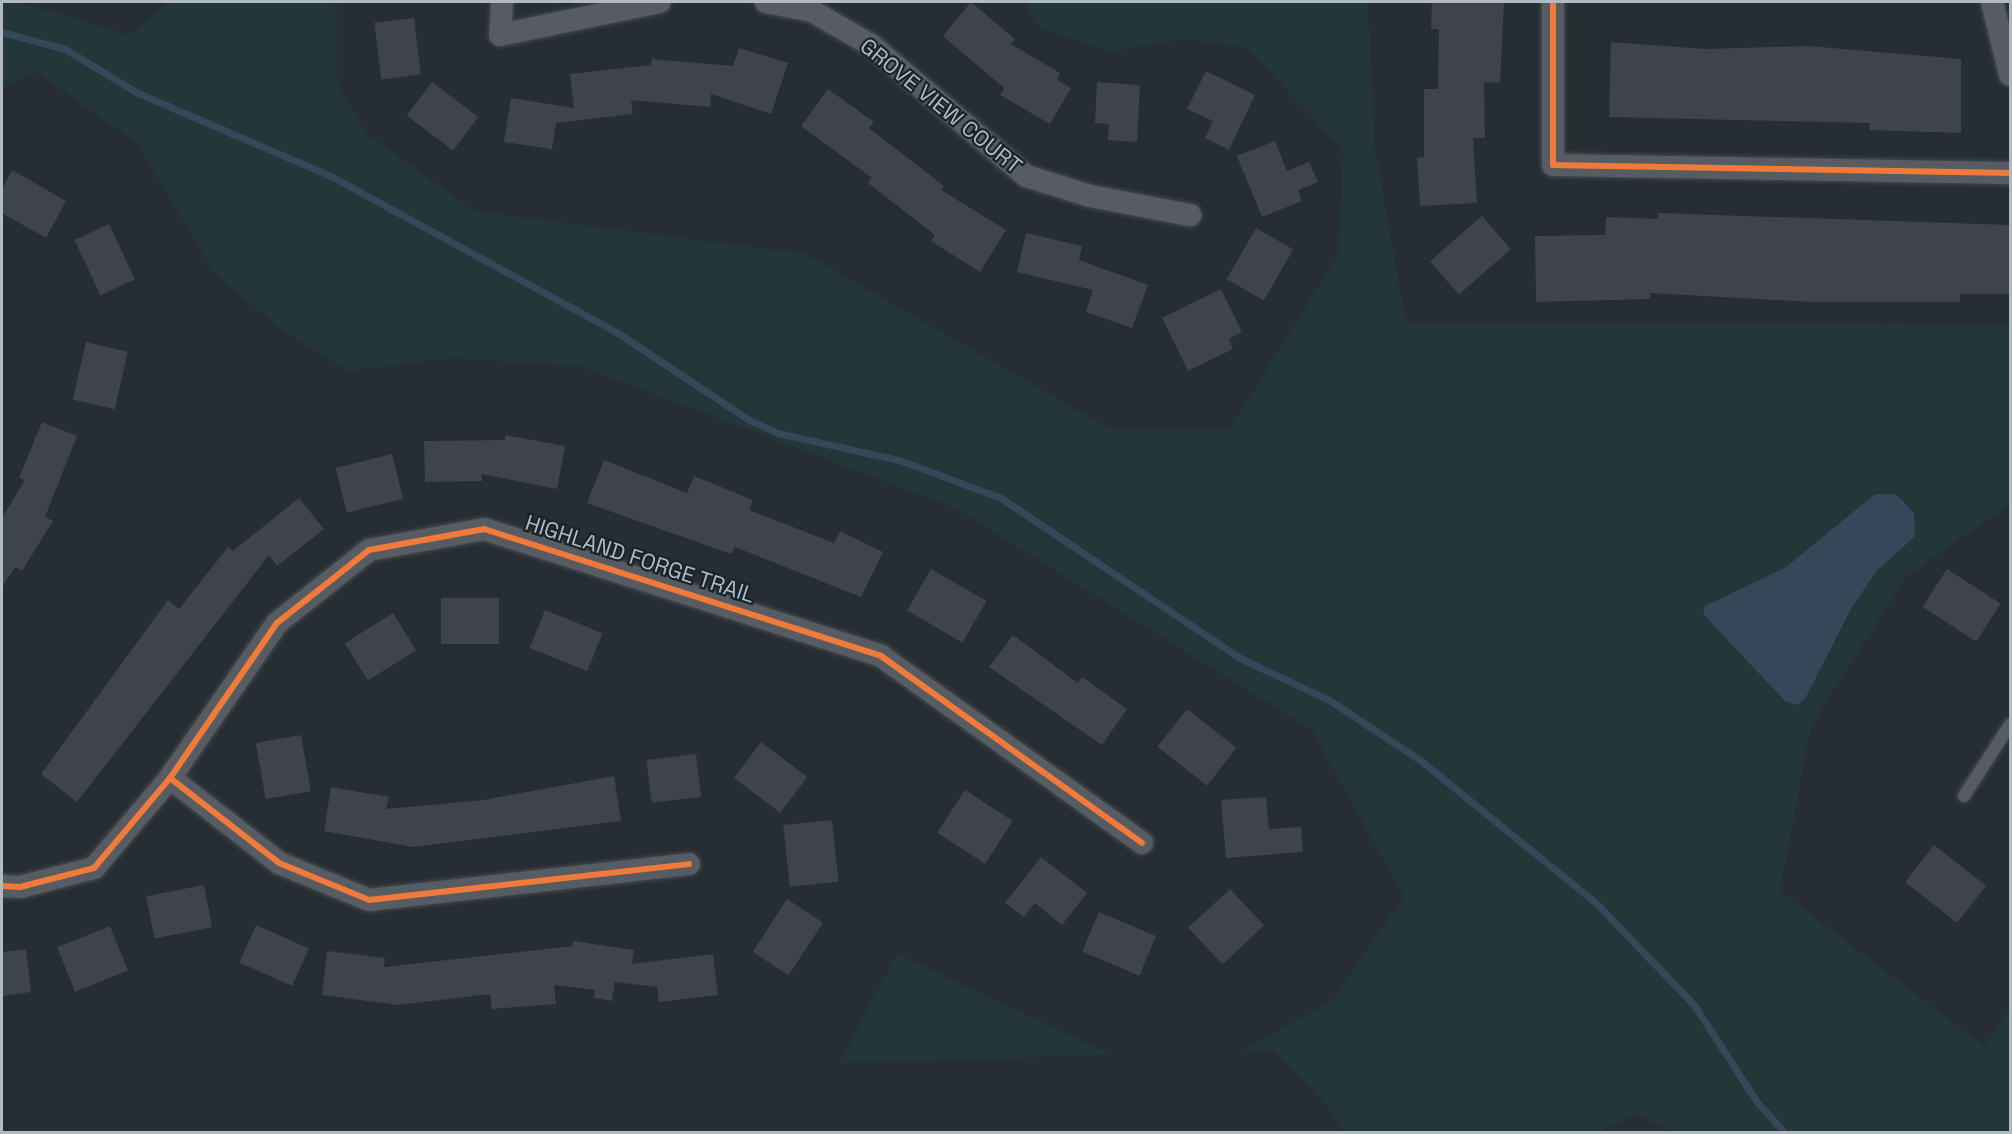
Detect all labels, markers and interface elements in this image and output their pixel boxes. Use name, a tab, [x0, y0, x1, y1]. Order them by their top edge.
street label: GROVE VIEW COURT	[855, 33, 1027, 179]
street label: HIGHLAND FORGE TRAIL	[522, 509, 758, 609]

